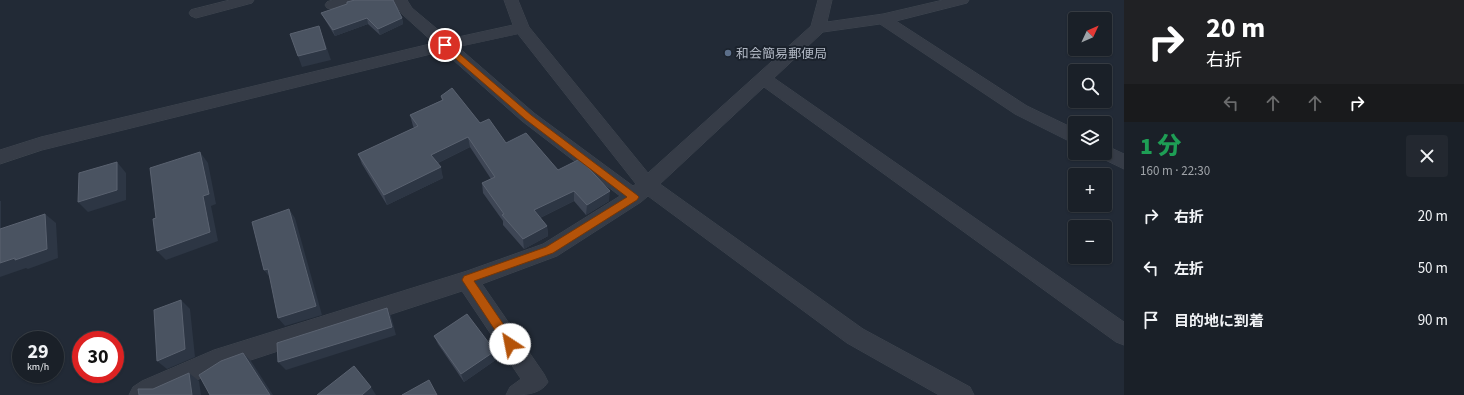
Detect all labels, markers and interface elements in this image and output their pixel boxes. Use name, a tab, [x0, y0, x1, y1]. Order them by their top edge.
text: 20 m	[1206, 8, 1265, 48]
north arrow	[1068, 12, 1112, 56]
map controls	[1068, 12, 1112, 264]
icon: right	[1140, 16, 1192, 68]
pin	[428, 28, 462, 62]
icon: arrive	[434, 34, 456, 56]
place label: 和会簡易郵便局	[736, 45, 827, 63]
marker: 和会簡易郵便局	[723, 48, 733, 58]
text: 右折	[1206, 48, 1242, 73]
button: search	[1068, 64, 1112, 108]
icon: left	[1220, 92, 1242, 114]
icon: ahead	[1262, 92, 1284, 114]
icon: ahead	[1304, 92, 1326, 114]
icon: right	[1346, 92, 1368, 114]
button: layers	[1068, 116, 1112, 160]
text: 1 分	[1140, 129, 1182, 164]
button: close	[1406, 135, 1448, 177]
text: 160 m · 22:30	[1140, 162, 1210, 180]
button: +	[1068, 168, 1112, 212]
icon: right	[1140, 205, 1162, 227]
text: 20 m	[1418, 206, 1448, 227]
text: 右折	[1174, 207, 1204, 228]
button: −	[1068, 220, 1112, 264]
icon: left	[1140, 257, 1162, 279]
text: 50 m	[1418, 258, 1448, 279]
text: 左折	[1174, 259, 1204, 280]
icon: arrive	[1140, 309, 1162, 331]
text: 90 m	[1418, 310, 1448, 331]
text: 目的地に到着	[1174, 311, 1264, 332]
position arrow	[489, 323, 531, 365]
speed limit sign: 30	[72, 331, 124, 383]
text: 29	[27, 338, 49, 366]
text: km/h	[27, 360, 49, 374]

